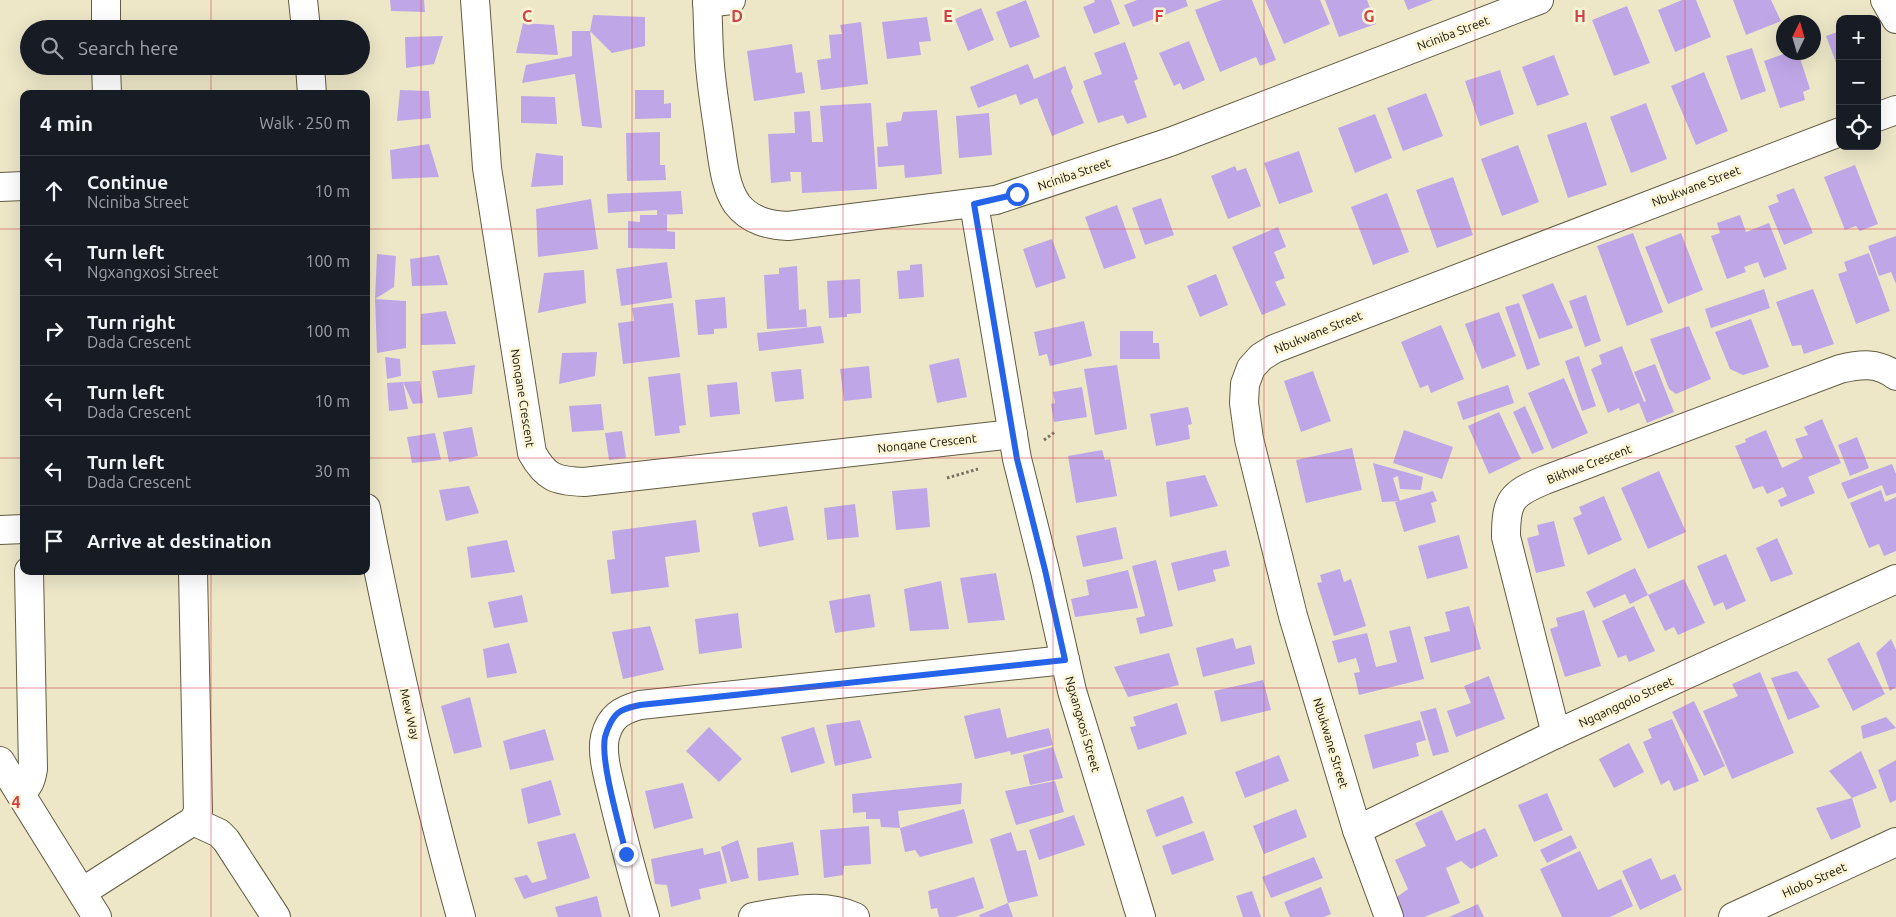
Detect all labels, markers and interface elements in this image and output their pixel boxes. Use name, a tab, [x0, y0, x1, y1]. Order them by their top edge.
text: C	[522, 7, 532, 25]
text: D	[731, 7, 743, 25]
text: E	[943, 7, 953, 25]
text: F	[1155, 7, 1164, 25]
text: G	[1363, 7, 1375, 25]
text: H	[1574, 7, 1586, 25]
street label: Nciniba Street	[1415, 13, 1491, 53]
north arrow	[1776, 15, 1821, 60]
map controls	[1836, 15, 1881, 150]
button: +	[1836, 15, 1881, 60]
search box	[20, 20, 370, 75]
icon: search	[38, 34, 66, 62]
text: Search here	[78, 37, 178, 59]
button: −	[1836, 60, 1881, 105]
button: locate	[1836, 105, 1881, 150]
text: 4 min	[40, 111, 93, 135]
text: Walk · 250 m	[259, 114, 350, 132]
street label: Nciniba Street	[1036, 155, 1112, 193]
street label: Nbukwane Street	[1650, 163, 1742, 209]
text: Continue	[87, 171, 168, 193]
icon: ahead	[40, 177, 68, 205]
text: 10 m	[314, 182, 350, 200]
route start	[1006, 183, 1029, 206]
text: Nciniba Street	[87, 193, 189, 211]
text: Turn left	[87, 241, 165, 263]
icon: left	[40, 247, 68, 275]
text: 100 m	[305, 252, 350, 270]
text: Ngxangxosi Street	[87, 263, 219, 281]
street label: Nbukwane Street	[1272, 308, 1364, 356]
text: Turn right	[87, 311, 175, 333]
icon: right	[40, 317, 68, 345]
text: 100 m	[305, 322, 350, 340]
text: Dada Crescent	[87, 333, 191, 351]
street label: Nonqane Crescent	[509, 348, 537, 448]
text: Turn left	[87, 381, 165, 403]
icon: left	[40, 387, 68, 415]
text: 10 m	[314, 392, 350, 410]
text: Dada Crescent	[87, 403, 191, 421]
street label: Nonqane Crescent	[877, 431, 977, 455]
street label: Bikhwe Crescent	[1545, 442, 1633, 486]
text: Turn left	[87, 451, 165, 473]
icon: left	[40, 457, 68, 485]
text: 30 m	[314, 462, 350, 480]
text: Dada Crescent	[87, 473, 191, 491]
icon: arrive	[40, 527, 68, 555]
text: Arrive at destination	[87, 530, 272, 552]
street label: Ngqangqolo Street	[1577, 674, 1676, 730]
street label: Ngxangxosi Street	[1063, 675, 1103, 774]
street label: Mew Way	[398, 687, 422, 741]
street label: Nbukwane Street	[1311, 696, 1351, 790]
text: 4	[11, 793, 21, 811]
route end	[615, 843, 638, 866]
street label: Hlobo Street	[1780, 860, 1848, 900]

